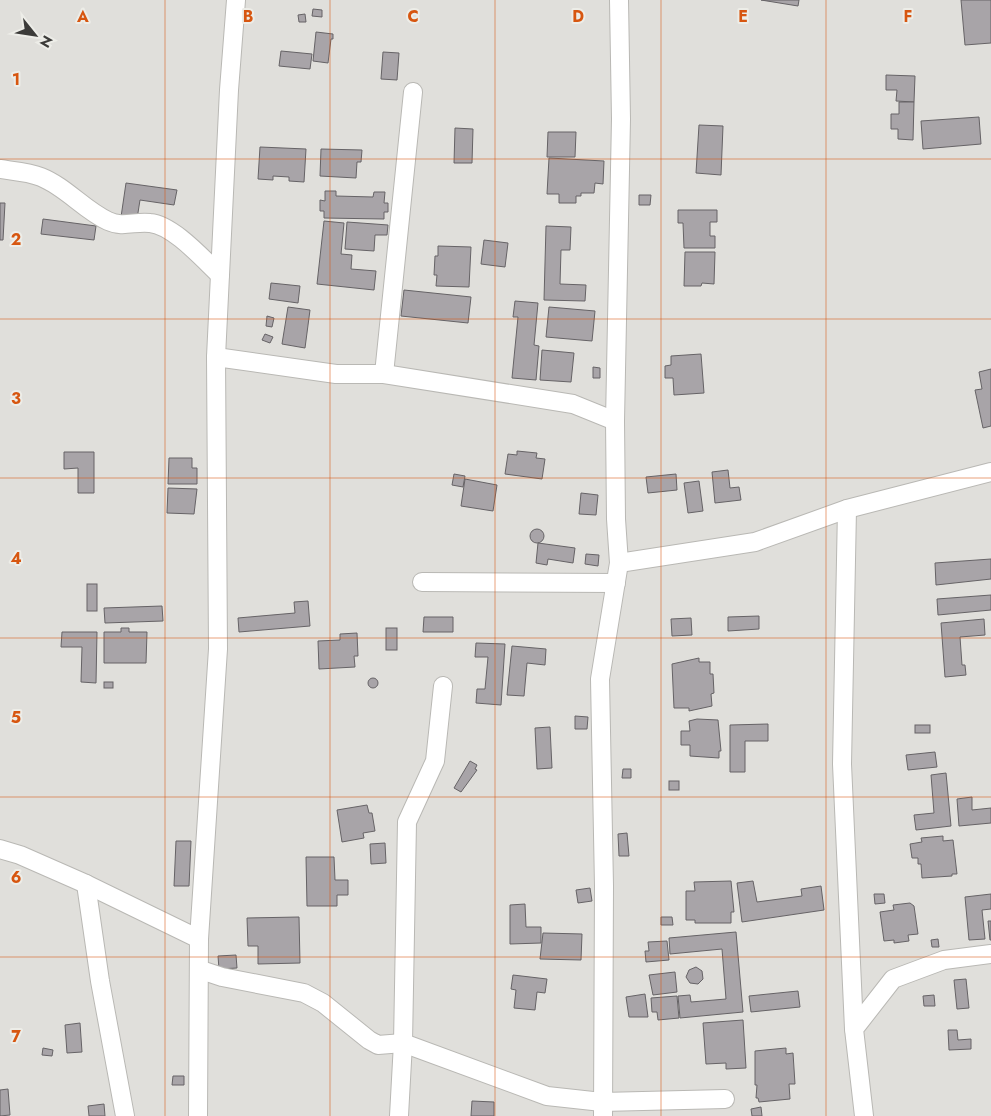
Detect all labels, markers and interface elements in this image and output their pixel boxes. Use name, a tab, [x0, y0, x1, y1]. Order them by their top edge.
text: A	[76, 5, 89, 28]
text: B	[243, 5, 253, 28]
text: C	[407, 5, 419, 28]
text: D	[572, 5, 584, 28]
text: E	[738, 5, 748, 28]
text: F	[904, 5, 912, 28]
north arrow	[10, 10, 60, 60]
text: N	[35, 32, 58, 51]
text: 1	[12, 68, 20, 91]
text: 2	[11, 228, 21, 251]
text: 3	[11, 387, 21, 410]
text: 4	[10, 547, 22, 570]
text: 5	[11, 706, 21, 729]
text: 6	[11, 866, 21, 889]
text: 7	[11, 1025, 21, 1048]

